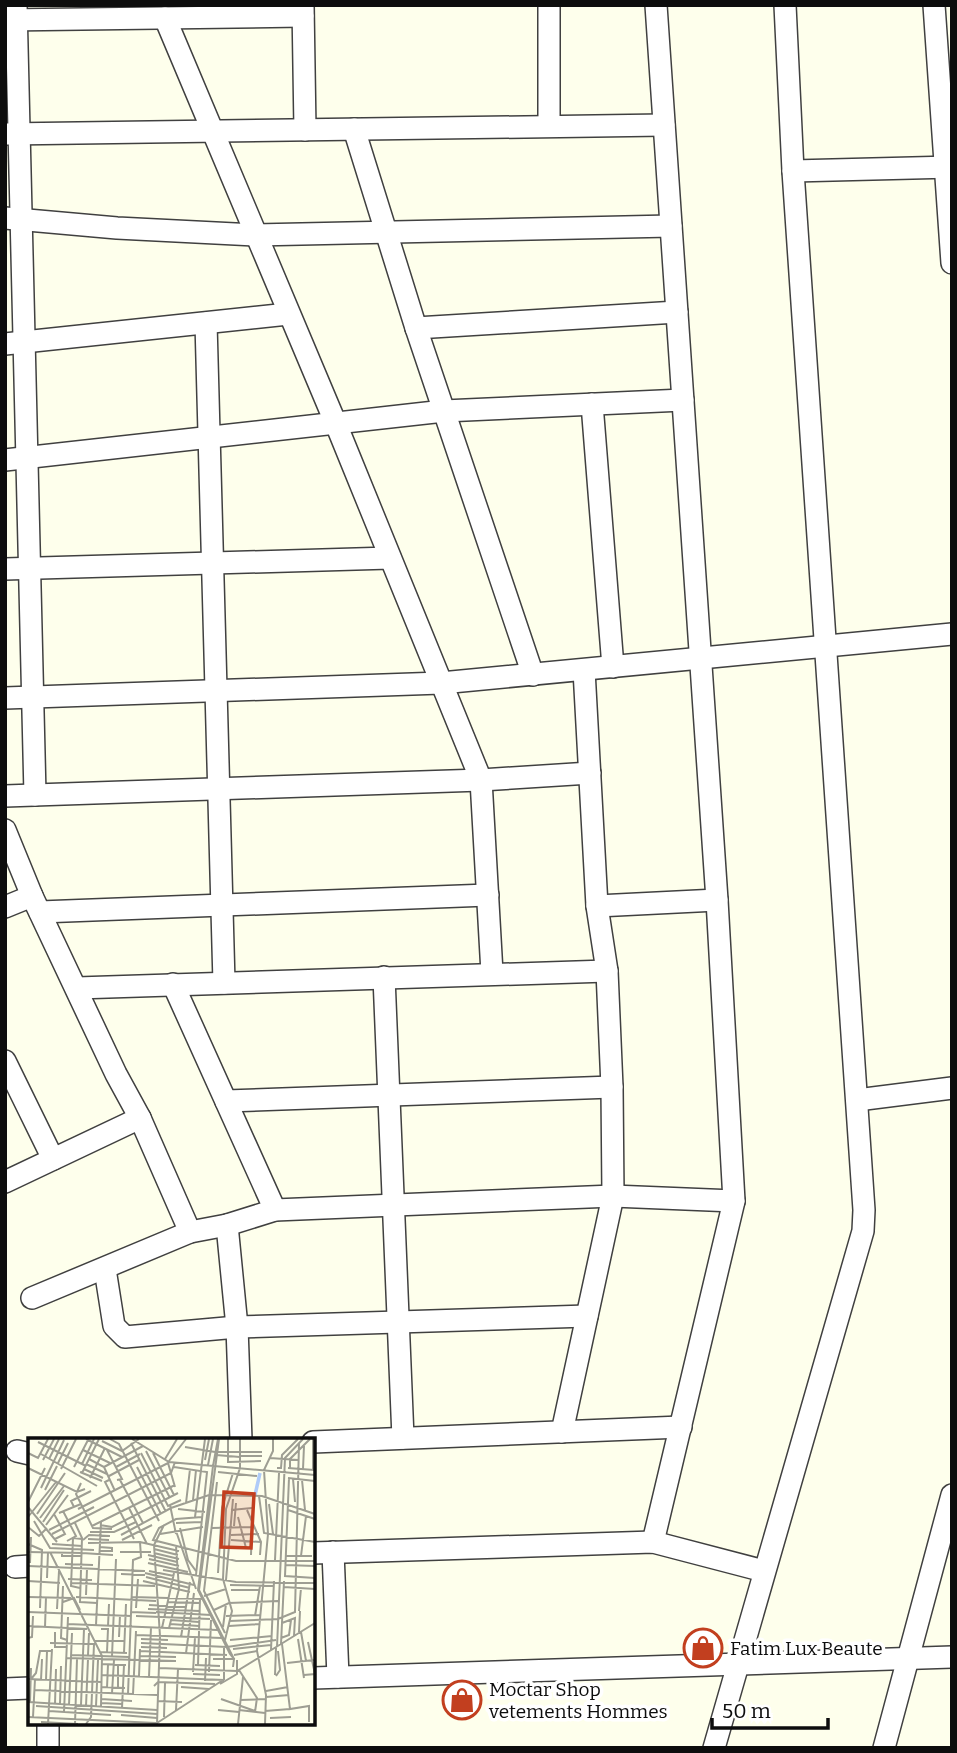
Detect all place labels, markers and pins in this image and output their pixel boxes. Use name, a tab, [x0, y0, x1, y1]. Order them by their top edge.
shop icon: Fatim Lux Beaute	[682, 1627, 724, 1669]
place label: Fatim Lux Beaute	[730, 1637, 883, 1660]
place label: Moctar Shop vetements Hommes	[488, 1678, 668, 1723]
shop icon: Moctar Shop vetements Hommes	[441, 1679, 483, 1721]

